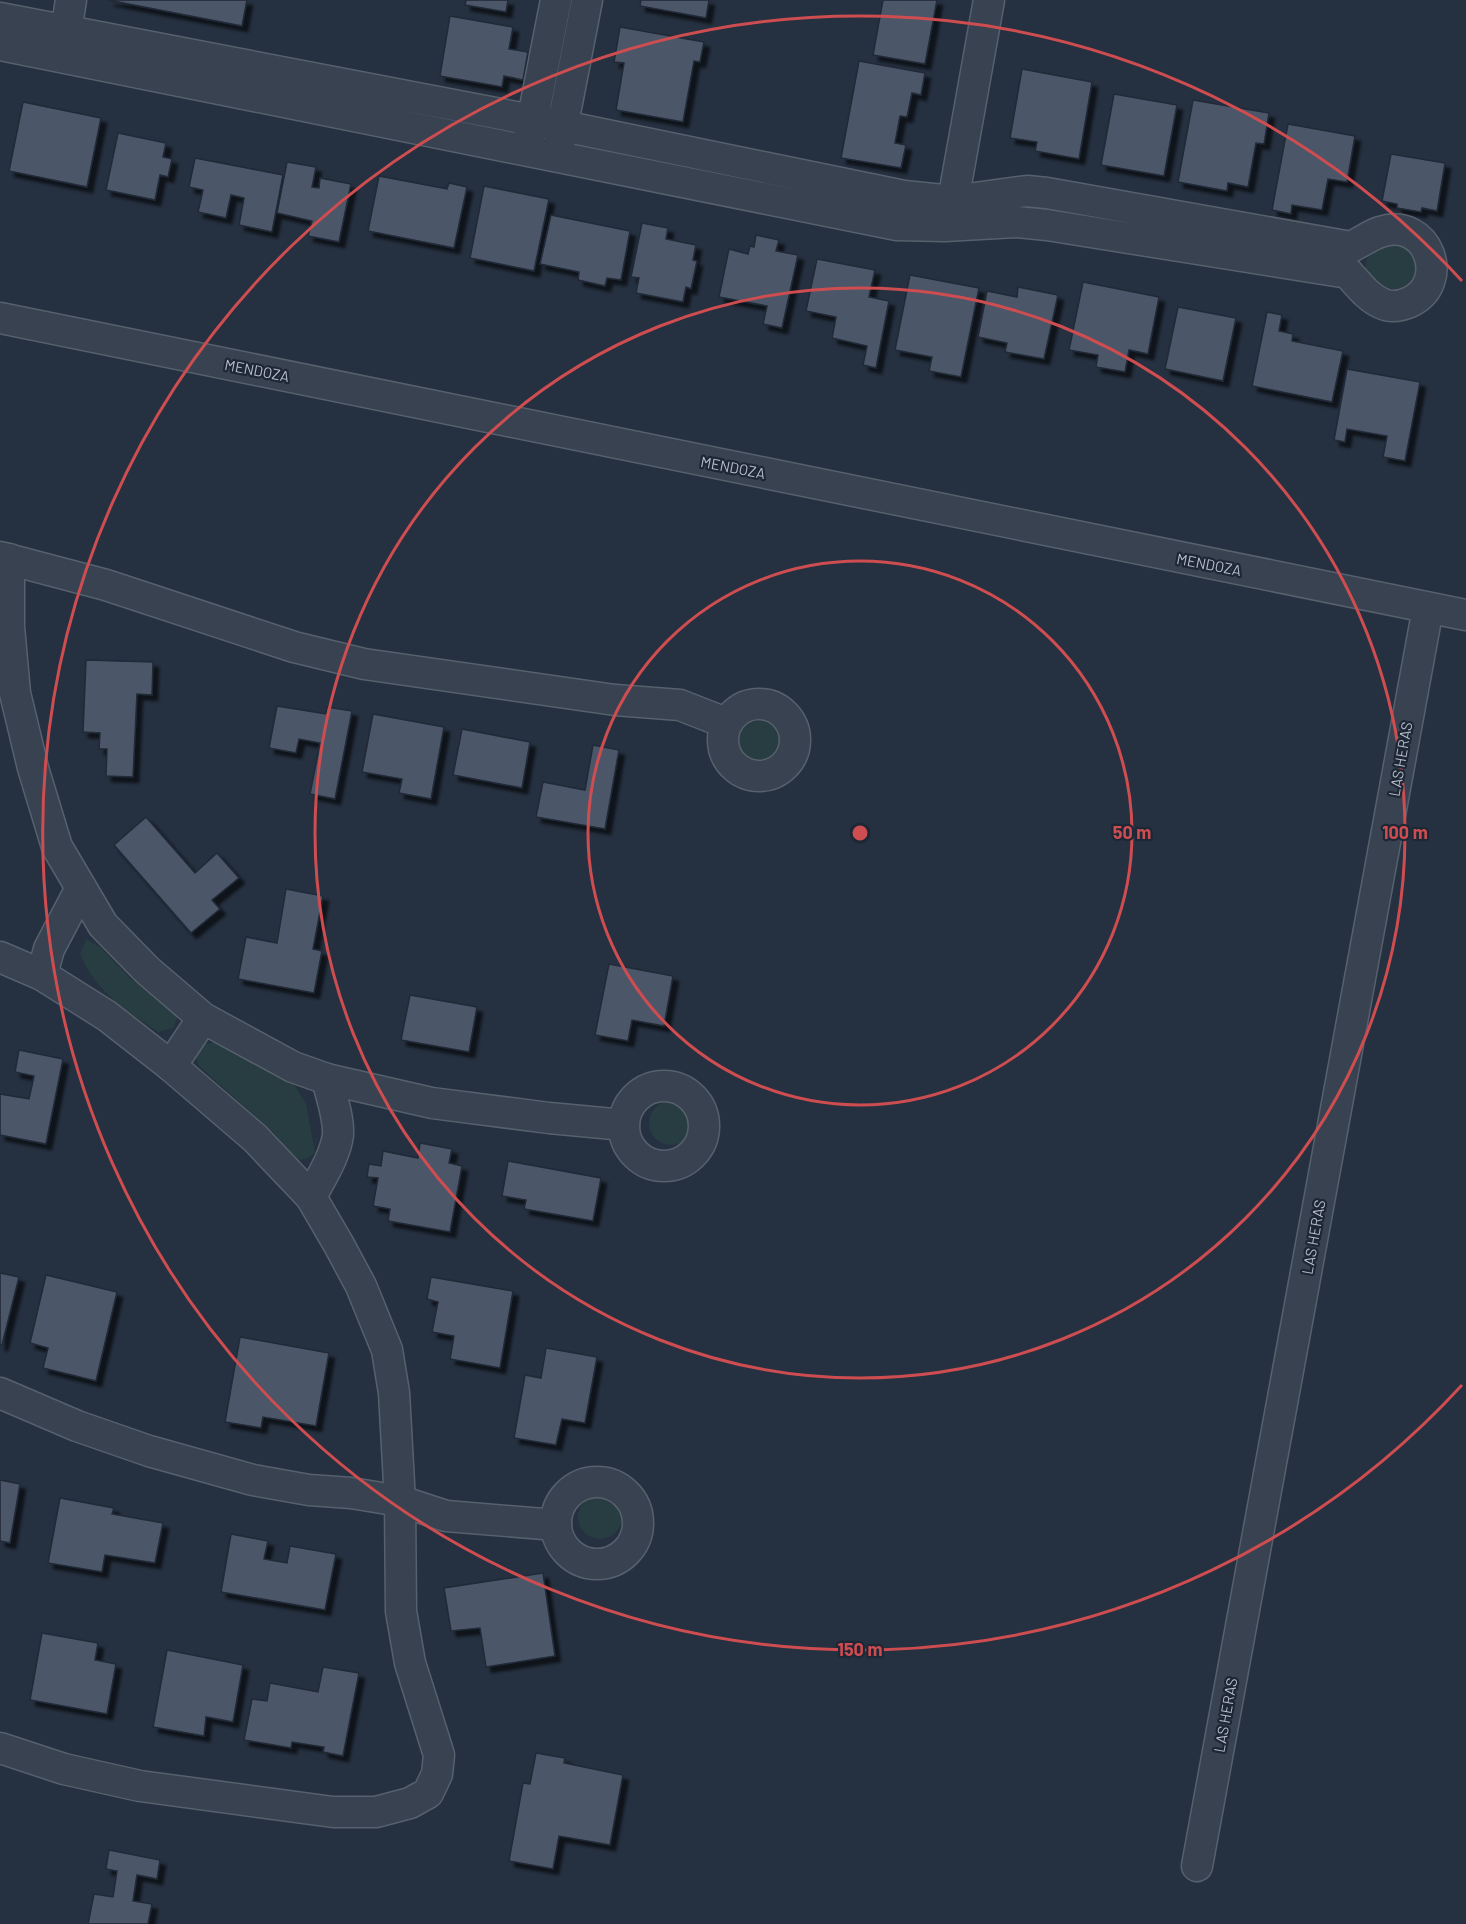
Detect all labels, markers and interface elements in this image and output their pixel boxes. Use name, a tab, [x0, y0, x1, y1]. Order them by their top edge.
street label: MENDOZA	[223, 355, 291, 385]
street label: MENDOZA	[699, 452, 767, 482]
street label: MENDOZA	[1175, 549, 1243, 579]
street label: LAS HERAS	[1385, 720, 1415, 798]
text: 50 m	[1113, 821, 1151, 843]
text: 100 m	[1382, 821, 1428, 843]
centre of rings	[850, 823, 870, 843]
street label: LAS HERAS	[1298, 1198, 1328, 1276]
text: 150 m	[838, 1638, 882, 1660]
street label: LAS HERAS	[1210, 1676, 1240, 1754]

